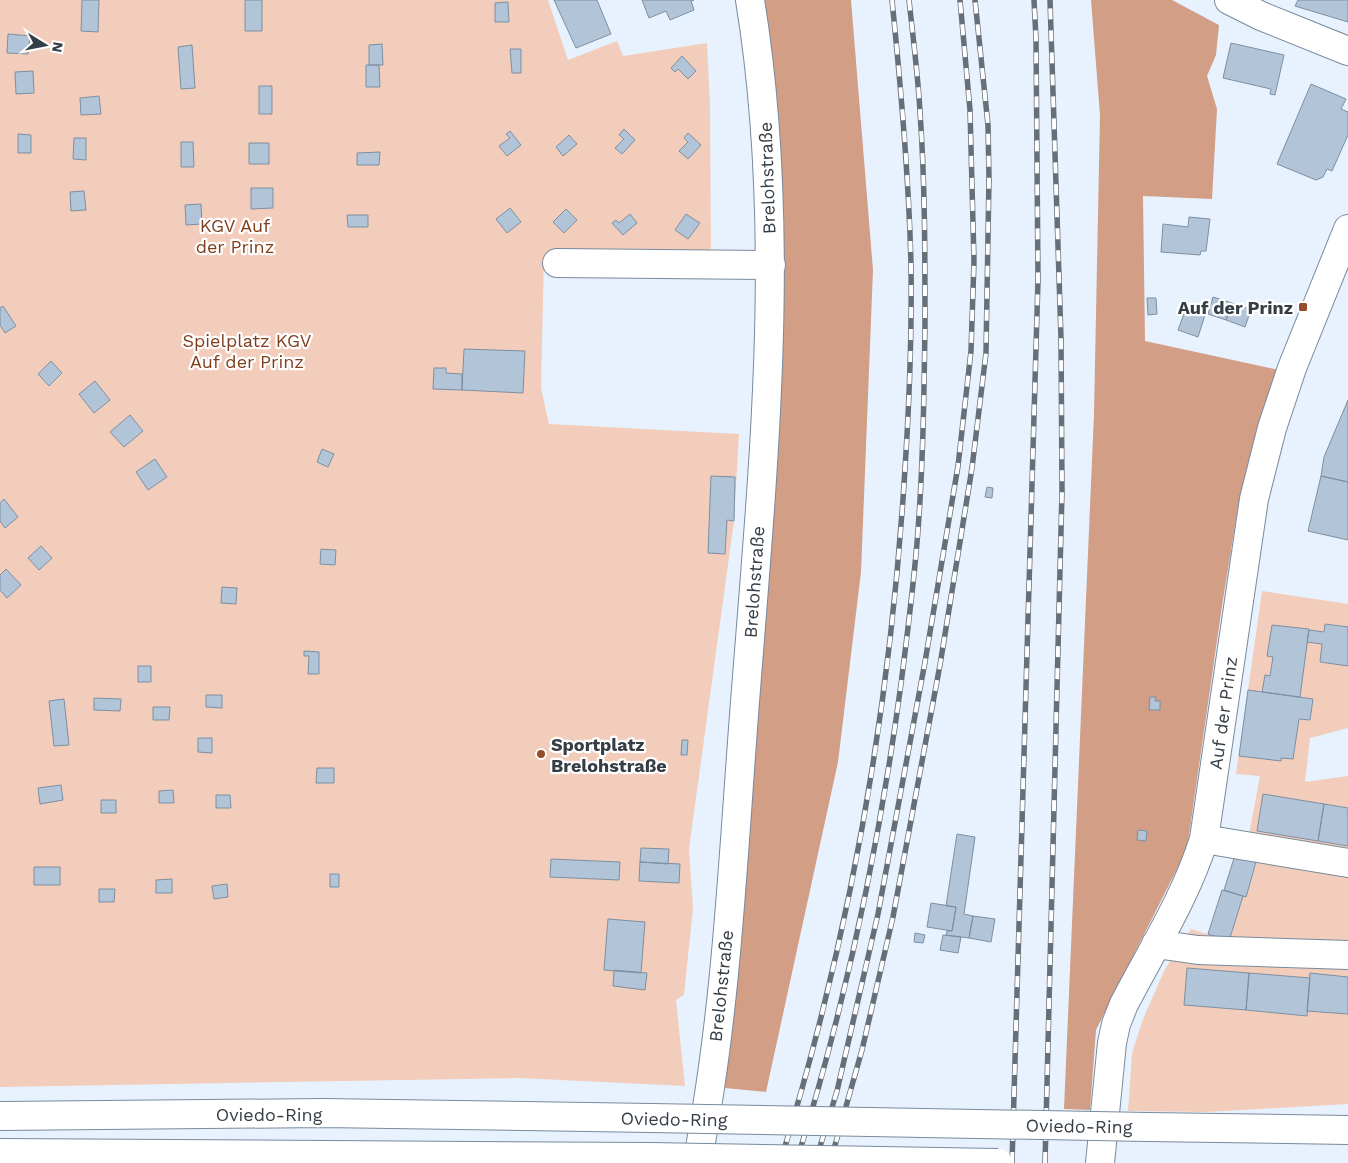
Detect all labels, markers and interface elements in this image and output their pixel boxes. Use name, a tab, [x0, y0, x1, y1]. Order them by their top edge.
north arrow	[20, 20, 70, 70]
text: N	[49, 41, 67, 54]
street label: Brelohstraße	[755, 121, 779, 235]
park label: KGV Auf der Prinz	[196, 215, 274, 257]
place label: Auf der Prinz	[1178, 297, 1293, 318]
marker: Auf der Prinz	[1297, 301, 1309, 313]
park label: Spielplatz KGV Auf der Prinz	[182, 330, 312, 372]
street label: Brelohstraße	[740, 525, 768, 639]
street label: Auf der Prinz	[1205, 655, 1241, 771]
place label: Sportplatz Brelohstraße	[551, 734, 667, 776]
marker: Sportplatz Brelohstraße	[535, 748, 547, 760]
street label: Brelohstraße	[705, 929, 737, 1043]
street label: Oviedo-Ring	[216, 1104, 323, 1125]
street label: Oviedo-Ring	[620, 1108, 728, 1130]
street label: Oviedo-Ring	[1025, 1115, 1133, 1137]

